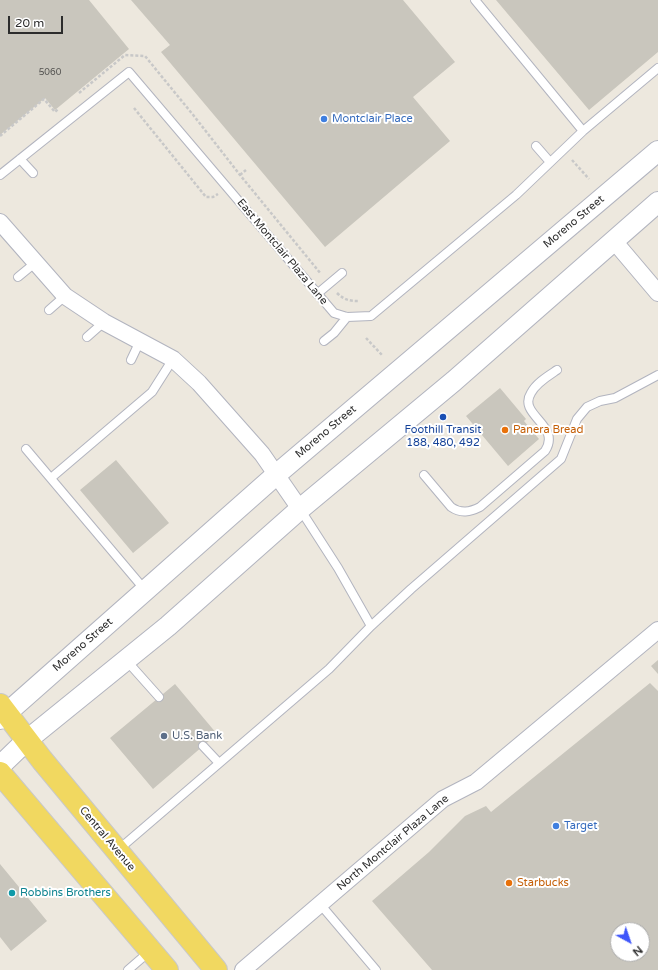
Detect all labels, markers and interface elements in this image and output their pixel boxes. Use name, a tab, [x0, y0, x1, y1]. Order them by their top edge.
scale bar	[10, 8, 65, 34]
text: 20 m	[15, 16, 44, 30]
house number: 5060	[39, 68, 61, 78]
place label: Montclair Place	[332, 112, 413, 126]
marker: Montclair Place	[319, 114, 329, 124]
street label: Moreno Street	[541, 193, 607, 251]
street label: East Montclair Plaza Lane	[234, 196, 330, 308]
street label: Moreno Street	[293, 403, 359, 461]
marker: Foothill Transit 188, 480, 492	[438, 412, 448, 422]
place label: Foothill Transit 188, 480, 492	[405, 423, 481, 449]
place label: Panera Bread	[513, 423, 583, 437]
marker: Panera Bread	[500, 425, 510, 435]
street label: Moreno Street	[50, 615, 116, 675]
place label: U.S. Bank	[172, 729, 222, 743]
marker: U.S. Bank	[159, 731, 169, 741]
street label: North Montclair Plaza Lane	[334, 792, 452, 894]
street label: Central Avenue	[76, 804, 138, 874]
place label: Target	[564, 819, 597, 833]
marker: Target	[551, 821, 561, 831]
place label: Starbucks	[517, 876, 569, 890]
marker: Starbucks	[504, 878, 514, 888]
place label: Robbins Brothers	[20, 886, 111, 900]
marker: Robbins Brothers	[7, 888, 17, 898]
north arrow	[610, 922, 650, 962]
text: N	[630, 943, 645, 959]

